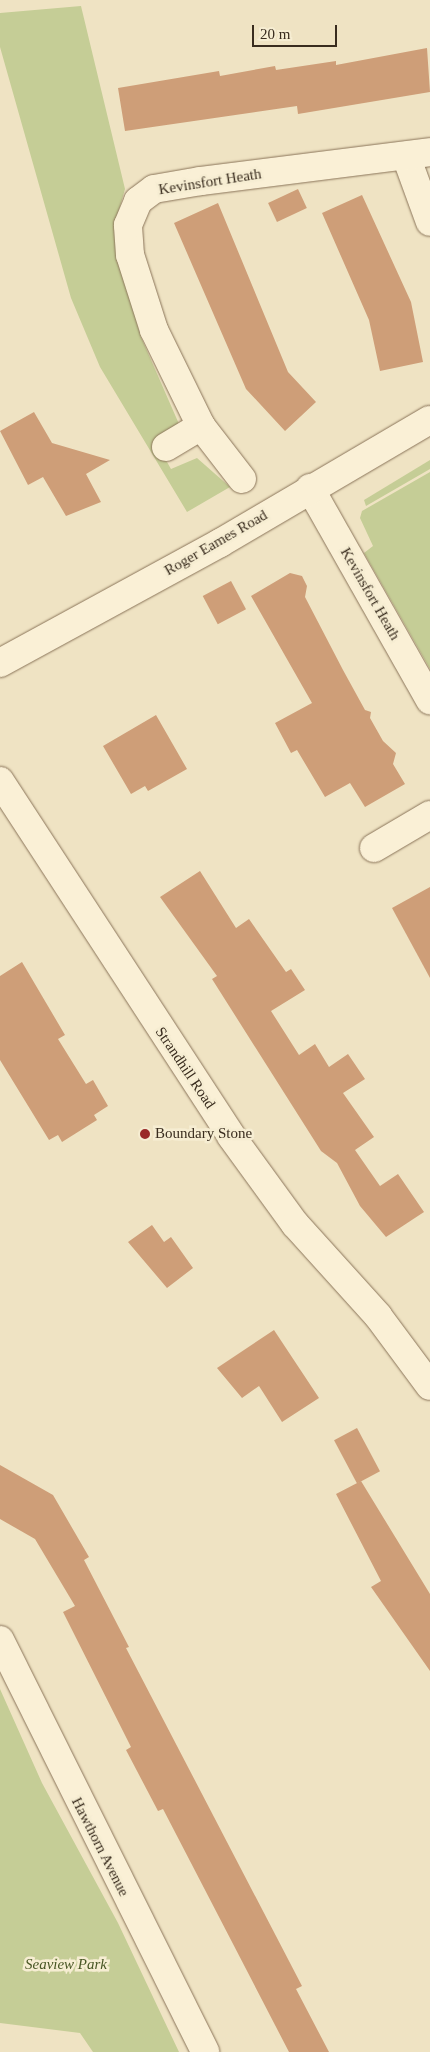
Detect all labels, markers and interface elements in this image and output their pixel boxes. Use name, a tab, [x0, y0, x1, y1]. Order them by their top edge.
scale bar	[255, 15, 340, 47]
text: 20 m	[260, 26, 290, 42]
street label: Kevinsfort Heath	[157, 165, 263, 199]
street label: Roger Eames Road	[161, 506, 271, 580]
street label: Kevinsfort Heath	[336, 545, 404, 643]
street label: Strandhill Road	[151, 1024, 219, 1112]
place label: Boundary Stone	[155, 1125, 252, 1143]
marker: Boundary Stone	[139, 1128, 151, 1140]
street label: Hawthorn Avenue	[67, 1794, 133, 1900]
park label: Seaview Park	[25, 1956, 107, 1974]

